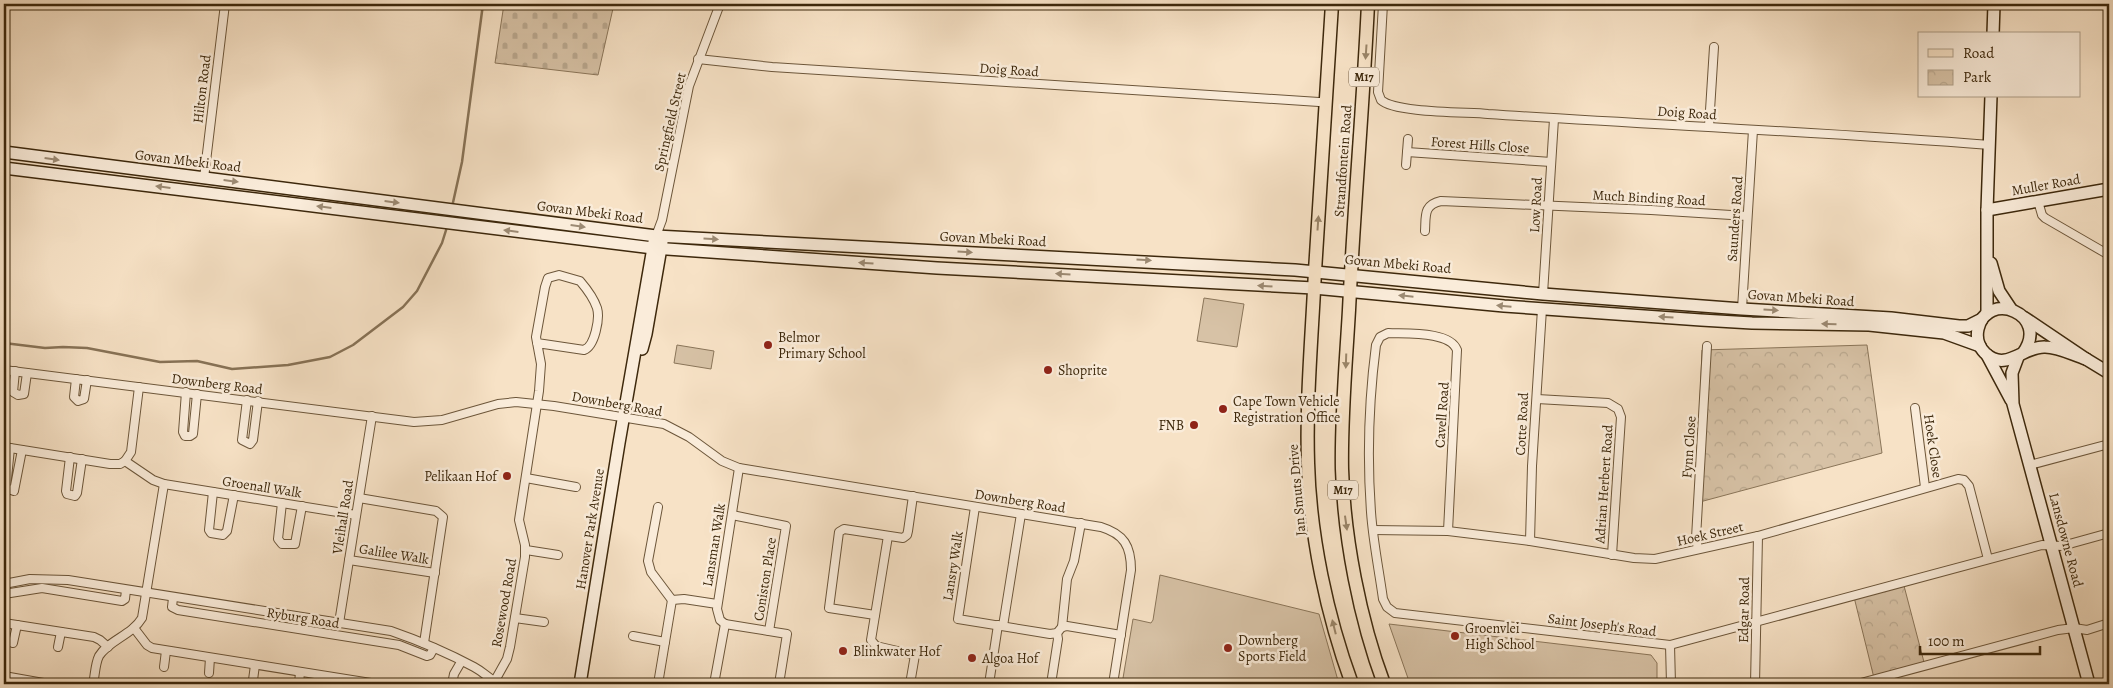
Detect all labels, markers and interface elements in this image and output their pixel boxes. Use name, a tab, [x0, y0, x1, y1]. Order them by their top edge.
legend	[1918, 32, 2080, 98]
text: Road	[1963, 43, 1995, 63]
one-way arrow	[1361, 45, 1369, 61]
street label: Hilton Road	[188, 53, 216, 124]
street label: Doig Road	[979, 58, 1040, 82]
text: Park	[1963, 67, 1992, 87]
road number: M17	[1349, 68, 1379, 86]
street label: Springfield Street	[649, 70, 691, 173]
street label: Doig Road	[1657, 101, 1718, 125]
street label: Strandfontein Road	[1330, 104, 1356, 218]
street label: Forest Hills Close	[1430, 132, 1530, 158]
street label: Govan Mbeki Road	[134, 145, 243, 177]
one-way arrow	[44, 155, 60, 163]
street label: Muller Road	[2010, 170, 2082, 200]
street label: Saunders Road	[1723, 175, 1747, 262]
street label: Low Road	[1525, 176, 1547, 233]
one-way arrow	[223, 178, 239, 186]
one-way arrow	[155, 183, 171, 191]
street label: Much Binding Road	[1592, 186, 1707, 210]
street label: Govan Mbeki Road	[536, 196, 645, 228]
one-way arrow	[384, 198, 400, 206]
one-way arrow	[316, 203, 332, 211]
one-way arrow	[1314, 215, 1322, 231]
one-way arrow	[570, 222, 586, 230]
one-way arrow	[503, 227, 519, 235]
street label: Govan Mbeki Road	[939, 227, 1047, 251]
one-way arrow	[704, 235, 720, 243]
one-way arrow	[957, 249, 973, 257]
street label: Govan Mbeki Road	[1344, 250, 1453, 278]
one-way arrow	[1136, 257, 1152, 265]
one-way arrow	[858, 259, 874, 267]
one-way arrow	[1055, 270, 1071, 278]
one-way arrow	[1257, 281, 1273, 289]
street label: Govan Mbeki Road	[1747, 285, 1855, 311]
one-way arrow	[1398, 292, 1414, 300]
one-way arrow	[1496, 302, 1512, 310]
one-way arrow	[1763, 307, 1779, 315]
one-way arrow	[1658, 313, 1674, 321]
one-way arrow	[1820, 320, 1836, 328]
place label: Belmor Primary School	[778, 328, 866, 363]
marker: Belmor Primary School	[762, 339, 774, 351]
one-way arrow	[1342, 353, 1350, 369]
place label: Shoprite	[1058, 361, 1107, 380]
marker: Shoprite	[1042, 364, 1054, 376]
street label: Downberg Road	[170, 369, 264, 399]
street label: Cavell Road	[1430, 381, 1454, 449]
street label: Downberg Road	[570, 387, 664, 421]
place label: Cape Town Vehicle Registration Office	[1233, 392, 1340, 427]
street label: Cotte Road	[1511, 392, 1533, 456]
marker: Cape Town Vehicle Registration Office	[1217, 403, 1229, 415]
street label: Hoek Close	[1919, 413, 1947, 479]
street label: Fynn Close	[1677, 415, 1701, 479]
place label: FNB	[1158, 416, 1184, 435]
marker: FNB	[1188, 419, 1200, 431]
street label: Adrian Herbert Road	[1590, 424, 1618, 545]
street label: Jan Smuts Drive	[1284, 443, 1310, 537]
place label: Pelikaan Hof	[424, 467, 499, 486]
street label: Hanover Park Avenue	[571, 467, 609, 591]
marker: Pelikaan Hof	[501, 470, 513, 482]
street label: Groenall Walk	[221, 471, 303, 503]
street label: Vleihall Road	[328, 478, 358, 556]
road number: M17	[1328, 480, 1358, 500]
street label: Downberg Road	[973, 484, 1067, 518]
street label: Lansdowne Road	[2044, 491, 2088, 590]
street label: Lansman Walk	[698, 502, 730, 588]
one-way arrow	[1342, 516, 1350, 532]
street label: Hoek Street	[1675, 517, 1745, 551]
street label: Lansry Walk	[938, 530, 968, 602]
street label: Coniston Place	[749, 536, 781, 622]
street label: Galilee Walk	[358, 539, 430, 569]
street label: Rosewood Road	[487, 557, 521, 649]
street label: Edgar Road	[1734, 576, 1754, 643]
street label: Ryburg Road	[265, 603, 341, 633]
street label: Saint Joseph's Road	[1547, 609, 1658, 641]
one-way arrow	[1330, 619, 1338, 634]
place label: Groenvlei High School	[1465, 619, 1535, 654]
scale bar	[1920, 623, 2040, 655]
marker: Groenvlei High School	[1449, 630, 1461, 642]
place label: Downberg Sports Field	[1238, 631, 1307, 666]
text: 100 m	[1928, 631, 1965, 651]
place label: Blinkwater Hof	[853, 642, 943, 661]
marker: Downberg Sports Field	[1222, 642, 1234, 654]
marker: Blinkwater Hof	[837, 645, 849, 657]
place label: Algoa Hof	[981, 649, 1041, 668]
marker: Algoa Hof	[966, 652, 978, 664]

